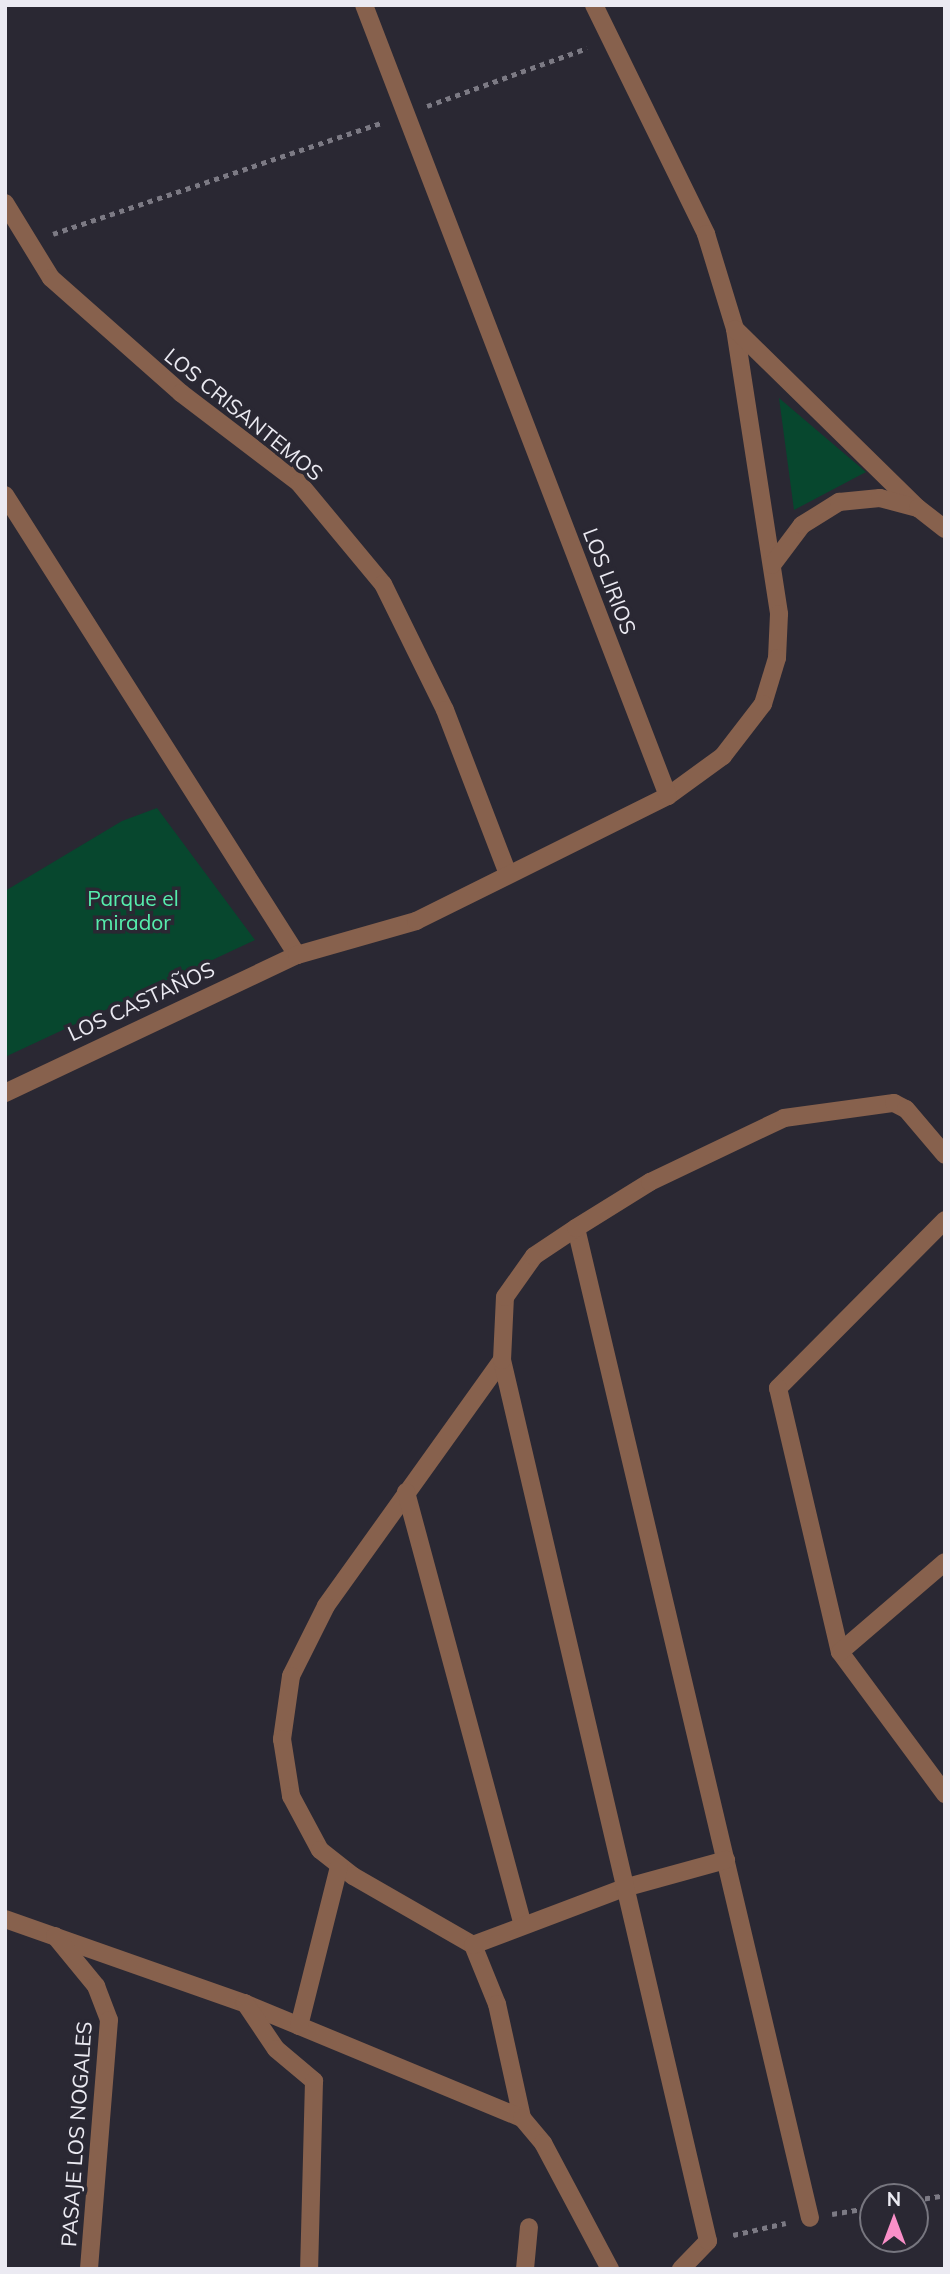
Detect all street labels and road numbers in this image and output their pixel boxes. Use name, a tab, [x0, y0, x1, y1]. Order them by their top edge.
street label: LOS CRISANTEMOS	[160, 342, 328, 486]
street label: LOS LIRIOS	[578, 524, 642, 638]
street label: LOS CASTAÑOS	[64, 956, 218, 1046]
street label: PASAJE LOS NOGALES	[56, 2020, 96, 2248]

